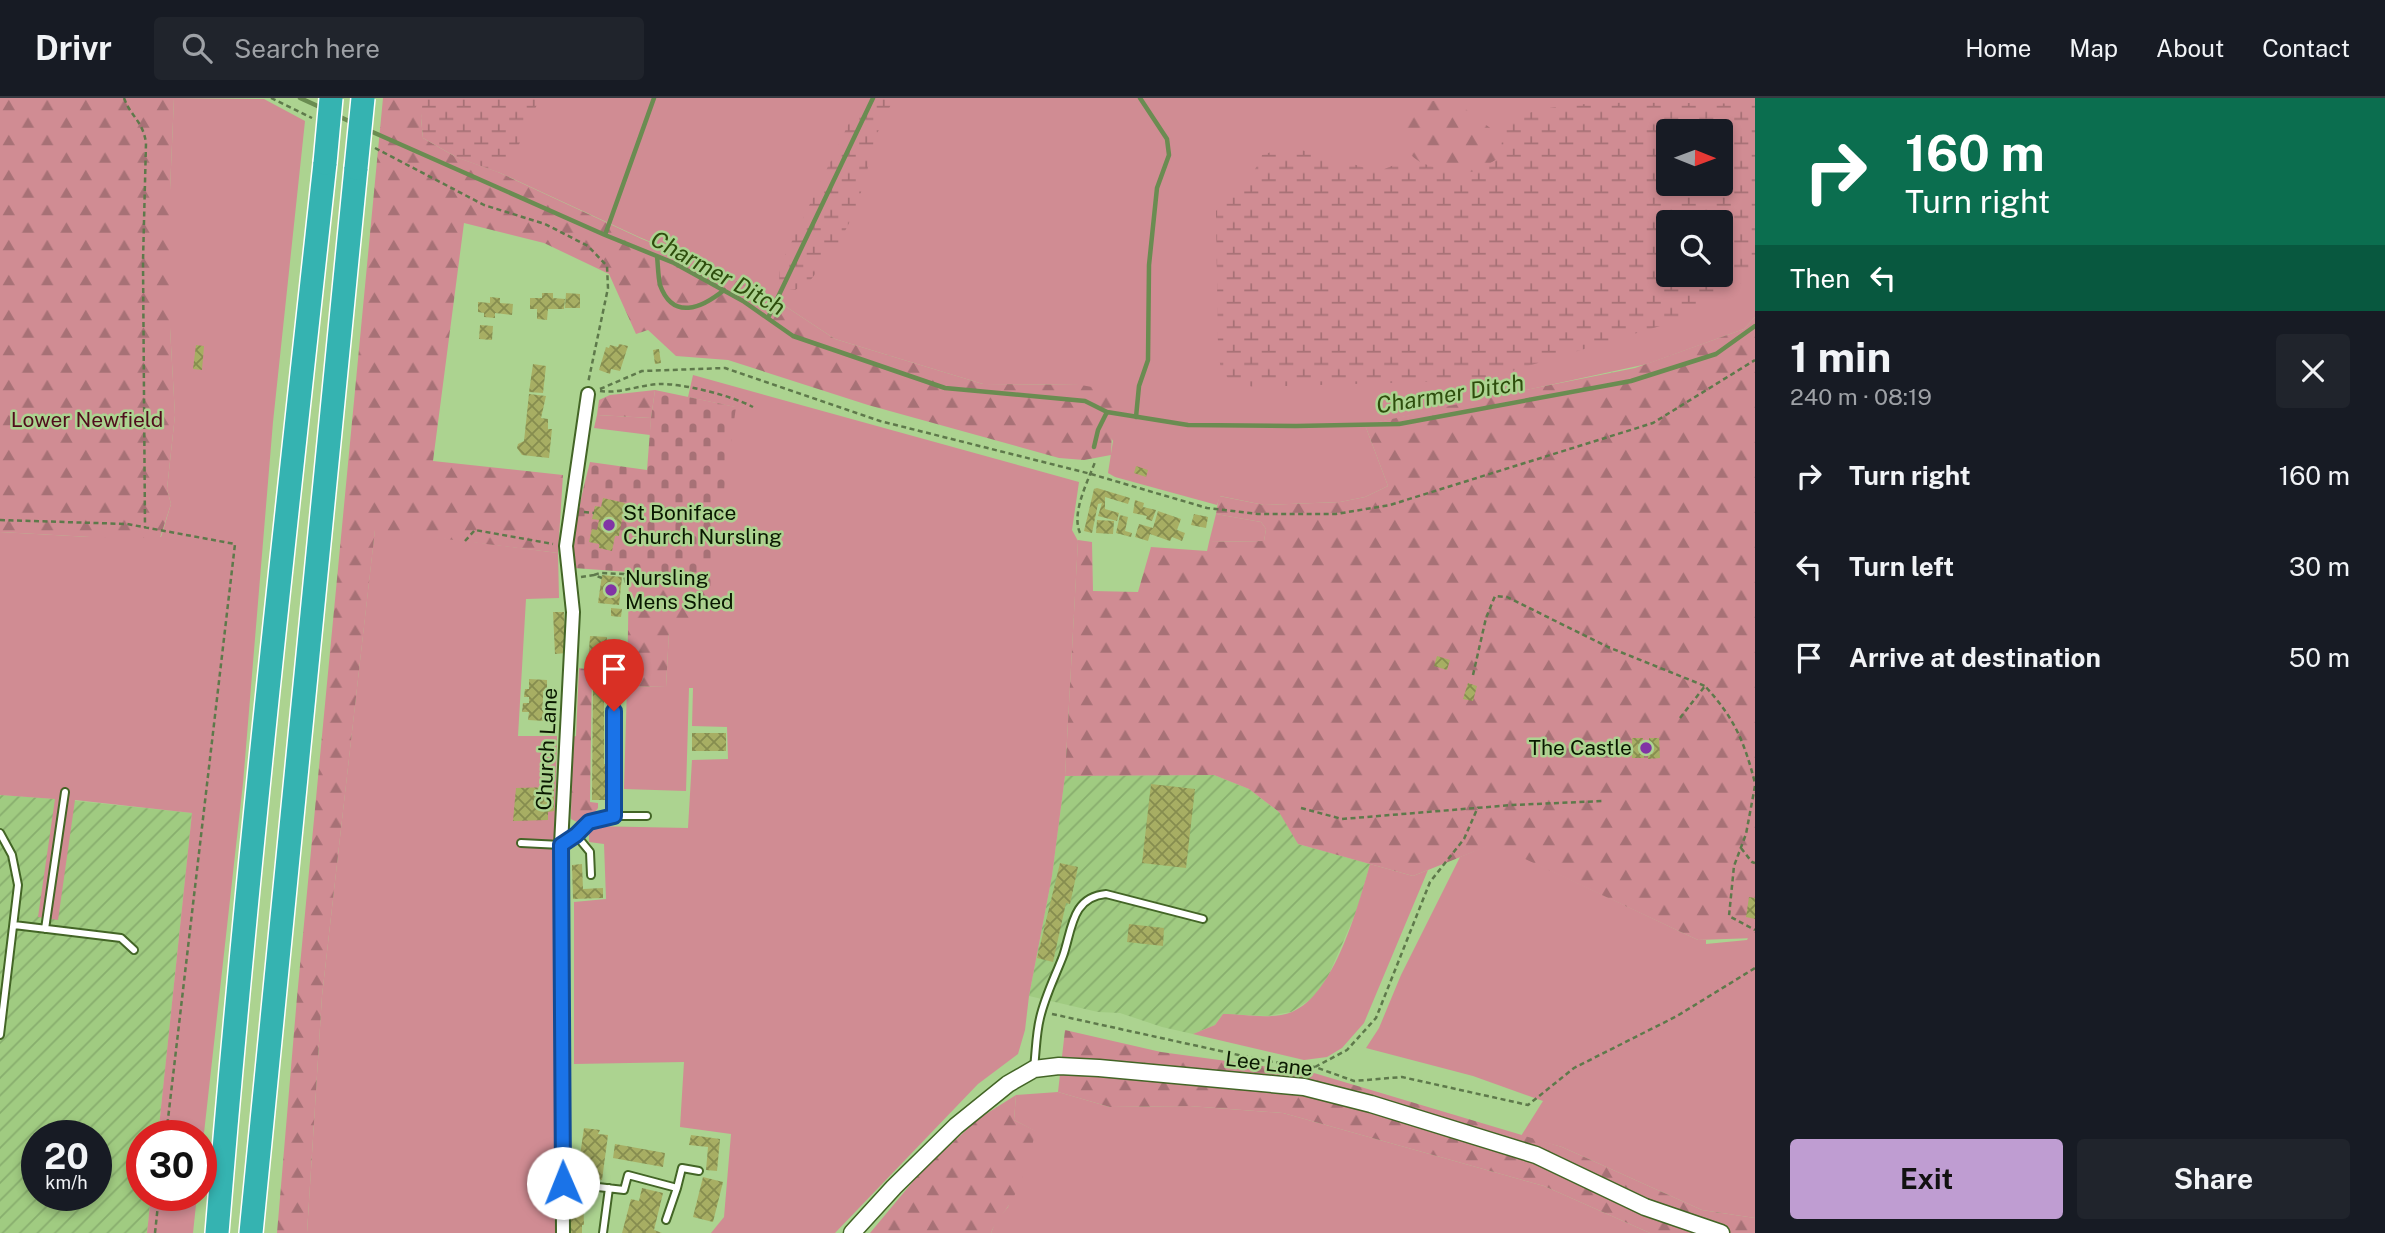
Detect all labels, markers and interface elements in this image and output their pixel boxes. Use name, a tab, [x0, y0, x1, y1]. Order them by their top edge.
search box	[154, 17, 644, 80]
text: Drivr	[35, 29, 112, 67]
icon: search	[178, 29, 216, 67]
text: Search here	[234, 33, 380, 64]
text: Home	[1965, 34, 2031, 62]
text: Map	[2069, 34, 2118, 62]
text: About	[2156, 34, 2224, 62]
text: Contact	[2262, 34, 2350, 62]
north arrow	[1656, 119, 1732, 196]
map controls	[1656, 119, 1733, 287]
text: 160 m	[1905, 124, 2045, 182]
icon: right	[1790, 126, 1881, 217]
text: Turn right	[1905, 183, 2050, 220]
button: search	[1656, 210, 1733, 287]
water label: Charmer Ditch	[646, 225, 790, 321]
icon: left	[1864, 259, 1902, 297]
text: Then	[1790, 263, 1850, 294]
text: 1 min	[1790, 332, 1891, 381]
button: close	[2276, 334, 2350, 408]
water label: Charmer Ditch	[1374, 368, 1526, 419]
text: 240 m · 08:19	[1790, 383, 1932, 410]
park label: Lower Newfield	[11, 407, 163, 432]
icon: right	[1790, 457, 1828, 495]
text: Turn right	[1849, 460, 1971, 491]
text: 160 m	[2279, 460, 2350, 491]
place label: St Boniface Church Nursling	[623, 500, 782, 549]
marker: St Boniface Church Nursling	[601, 517, 617, 533]
icon: left	[1790, 548, 1828, 586]
text: Turn left	[1849, 551, 1954, 582]
text: 30 m	[2289, 551, 2350, 582]
place label: Nursling Mens Shed	[625, 565, 734, 614]
marker: Nursling Mens Shed	[603, 582, 619, 598]
pin	[584, 639, 644, 711]
icon: arrive	[1790, 639, 1828, 677]
text: Arrive at destination	[1849, 642, 2101, 673]
text: 50 m	[2289, 642, 2350, 673]
icon: arrive	[595, 650, 633, 688]
street label: Church Lane	[531, 687, 562, 811]
place label: The Castle	[1528, 735, 1632, 760]
marker: The Castle	[1638, 740, 1654, 756]
street label: Lee Lane	[1224, 1046, 1314, 1081]
speed limit sign: 30	[126, 1120, 217, 1211]
text: 20	[44, 1136, 89, 1177]
button: Exit	[1790, 1139, 2063, 1219]
button: Share	[2077, 1139, 2350, 1219]
position arrow	[526, 1146, 600, 1220]
text: km/h	[45, 1172, 88, 1193]

